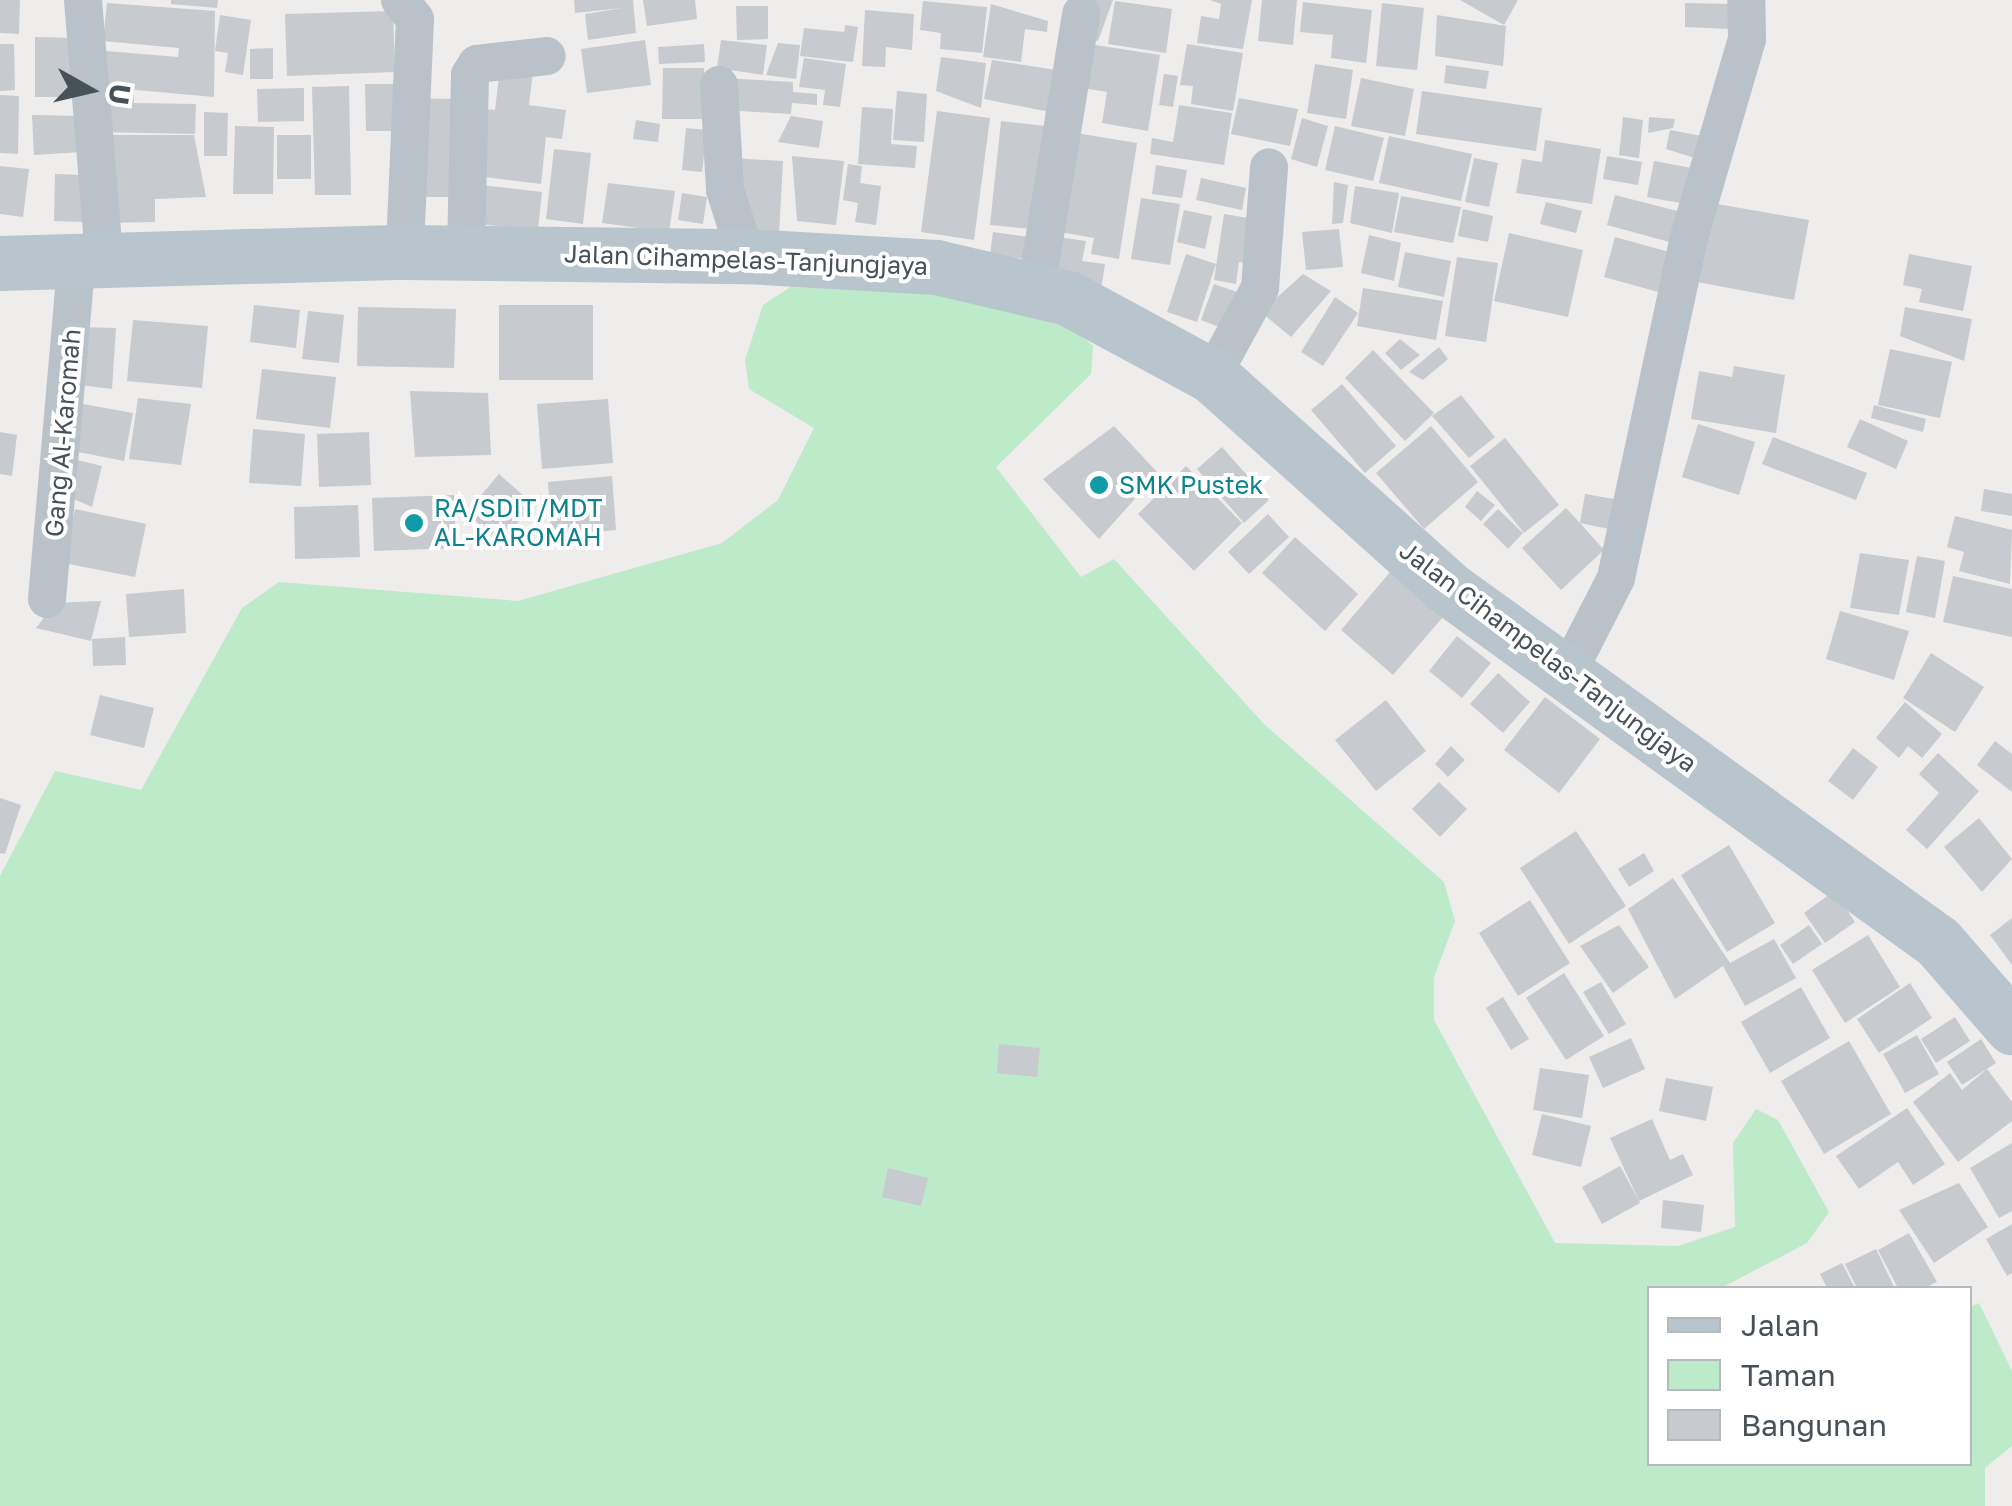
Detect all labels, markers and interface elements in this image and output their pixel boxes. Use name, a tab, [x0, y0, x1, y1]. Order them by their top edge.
north arrow	[40, 40, 140, 140]
text: U	[102, 82, 138, 107]
street label: Jalan Cihampelas-Tanjungjaya	[564, 239, 928, 281]
street label: Gang Al-Karomah	[39, 328, 87, 538]
place label: SMK Pustek	[1119, 470, 1263, 500]
marker: SMK Pustek	[1088, 474, 1110, 496]
place label: RA/SDIT/MDT AL-KAROMAH	[434, 494, 603, 553]
marker: RA/SDIT/MDT AL-KAROMAH	[403, 512, 425, 534]
street label: Jalan Cihampelas-Tanjungjaya	[1394, 535, 1702, 779]
legend	[1647, 1286, 1972, 1466]
text: Jalan	[1741, 1307, 1820, 1343]
text: Taman	[1741, 1357, 1836, 1393]
text: Bangunan	[1741, 1407, 1887, 1443]

